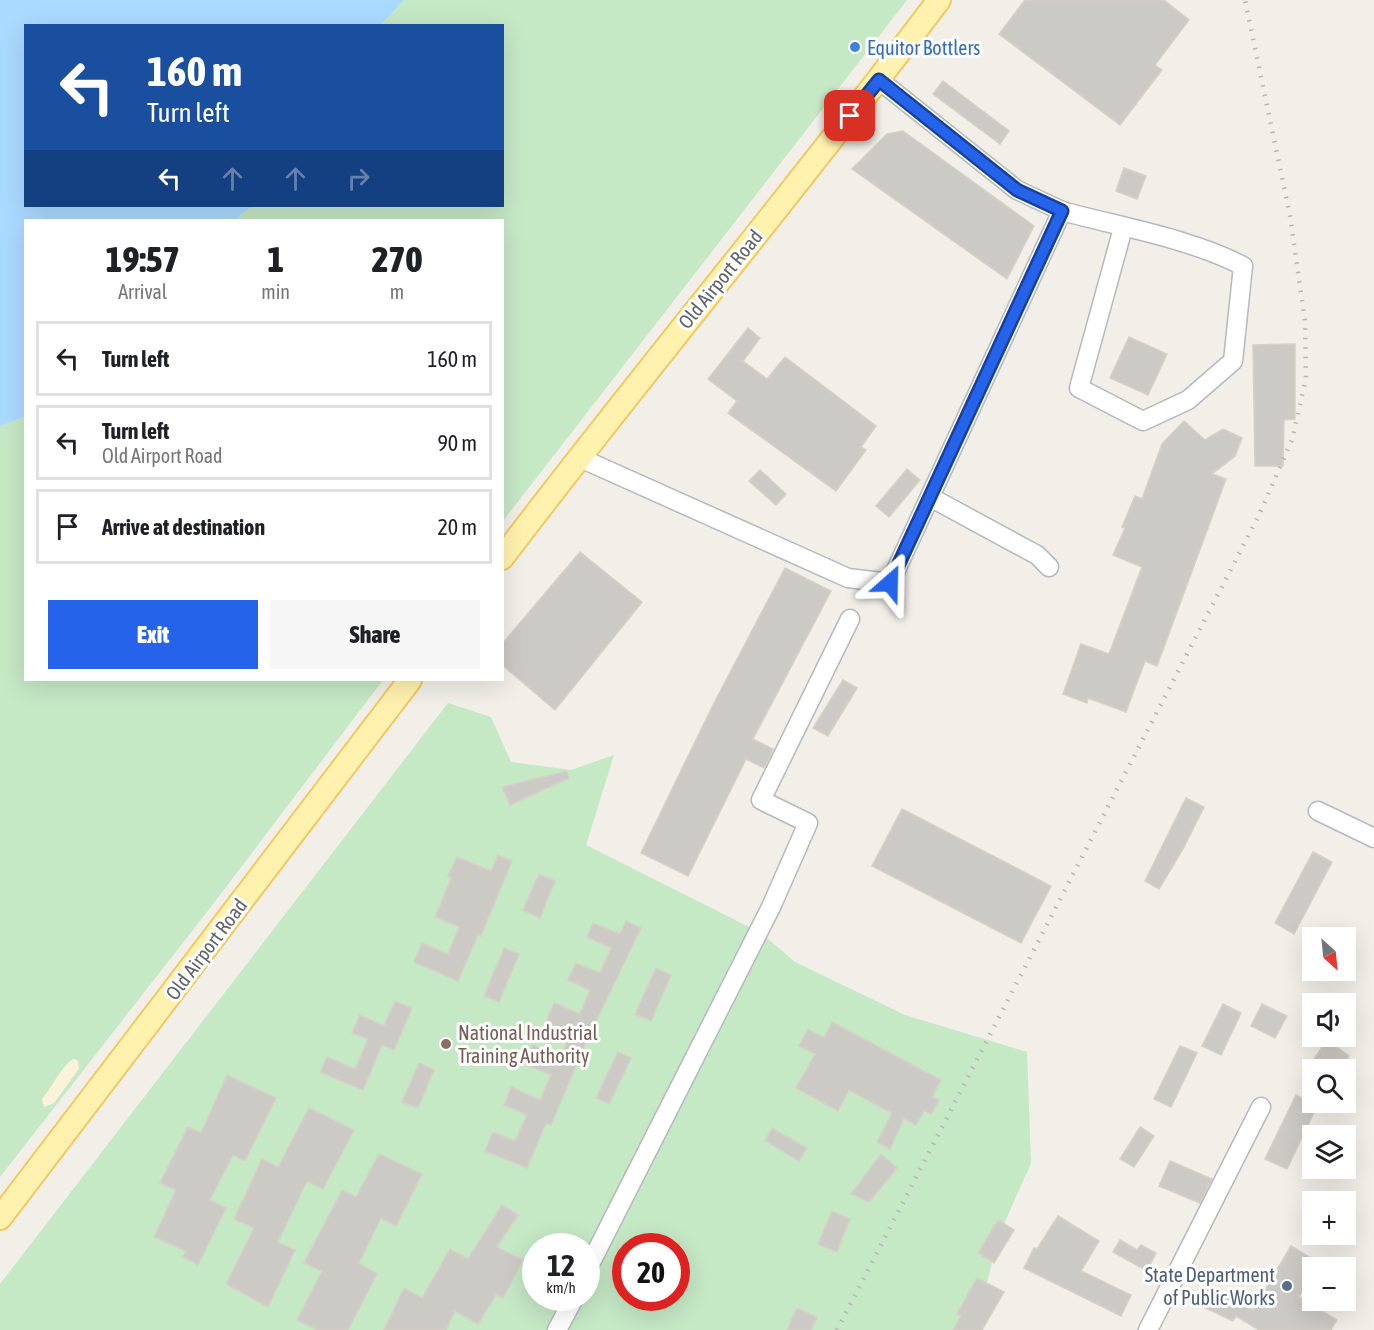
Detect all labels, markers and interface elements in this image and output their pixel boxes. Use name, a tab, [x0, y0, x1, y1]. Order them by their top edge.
place label: Equitor Bottlers	[867, 36, 980, 59]
marker: Equitor Bottlers	[848, 40, 862, 54]
text: 160 m	[147, 47, 242, 95]
icon: left	[48, 48, 126, 126]
pin	[824, 90, 875, 141]
text: Turn left	[147, 97, 230, 128]
icon: arrive	[833, 99, 866, 132]
icon: left	[153, 162, 186, 195]
icon: ahead	[216, 162, 249, 195]
icon: ahead	[279, 162, 312, 195]
icon: right	[342, 162, 375, 195]
street label: Old Airport Road	[673, 225, 767, 333]
text: 19:57	[106, 238, 180, 280]
text: 1	[267, 238, 284, 280]
text: 270	[372, 238, 422, 280]
text: Arrival	[118, 280, 167, 303]
text: min	[261, 280, 290, 303]
text: m	[390, 280, 404, 303]
icon: left	[51, 342, 84, 375]
text: Turn left	[102, 346, 169, 372]
text: 160 m	[427, 346, 477, 372]
text: Turn left	[102, 418, 169, 444]
icon: left	[51, 426, 84, 459]
text: 90 m	[437, 430, 477, 456]
text: Old Airport Road	[102, 444, 223, 467]
icon: arrive	[51, 510, 84, 543]
text: Arrive at destination	[102, 514, 265, 540]
text: 20 m	[437, 514, 477, 540]
position arrow	[858, 551, 922, 615]
button: Exit	[48, 600, 258, 669]
button: Share	[270, 600, 480, 669]
street label: Old Airport Road	[161, 894, 251, 1004]
north arrow	[1302, 927, 1356, 981]
map controls	[1302, 927, 1356, 1311]
button: sound	[1302, 993, 1356, 1047]
place label: National Industrial Training Authority	[458, 1021, 598, 1067]
marker: National Industrial Training Authority	[439, 1037, 453, 1051]
button: search	[1302, 1059, 1356, 1113]
button: layers	[1302, 1125, 1356, 1179]
button: +	[1302, 1191, 1356, 1245]
speed limit sign: 20	[612, 1233, 690, 1311]
text: 12	[547, 1248, 575, 1282]
button: −	[1302, 1257, 1356, 1311]
place label: State Department of Public Works	[1145, 1263, 1275, 1309]
text: km/h	[546, 1279, 576, 1296]
marker: State Department of Public Works	[1280, 1279, 1294, 1293]

